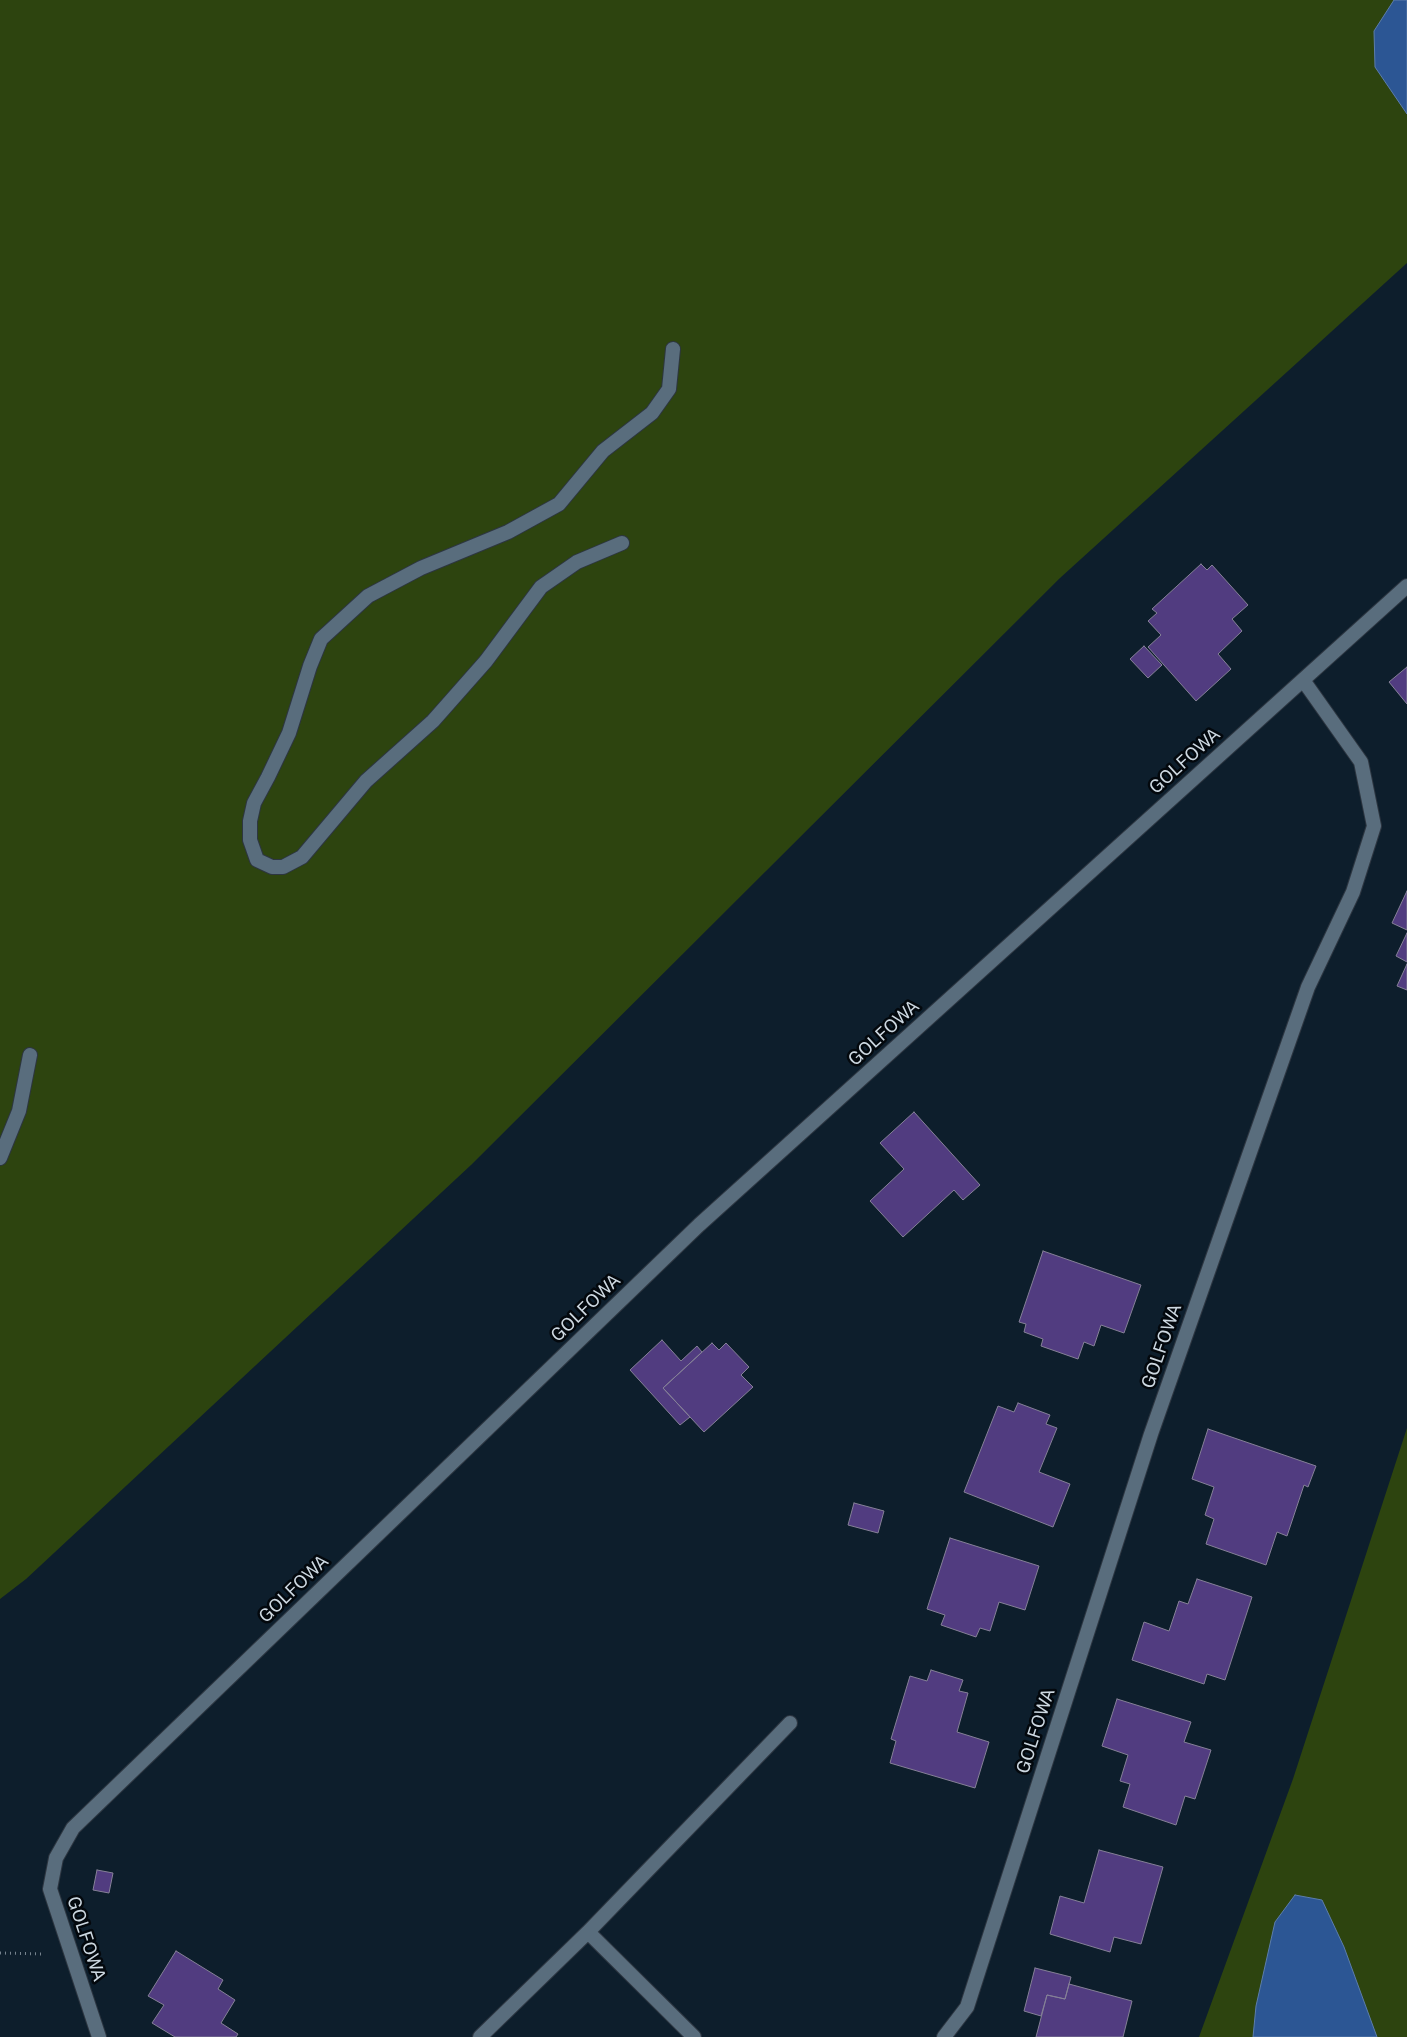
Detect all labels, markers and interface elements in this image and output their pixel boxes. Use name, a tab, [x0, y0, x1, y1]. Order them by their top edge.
street label: GOLFOWA	[1145, 723, 1225, 799]
street label: GOLFOWA	[844, 995, 924, 1071]
street label: GOLFOWA	[547, 1270, 625, 1346]
street label: GOLFOWA	[1137, 1301, 1187, 1391]
street label: GOLFOWA	[255, 1551, 333, 1627]
street label: GOLFOWA	[1012, 1686, 1060, 1776]
street label: GOLFOWA	[62, 1894, 110, 1984]

